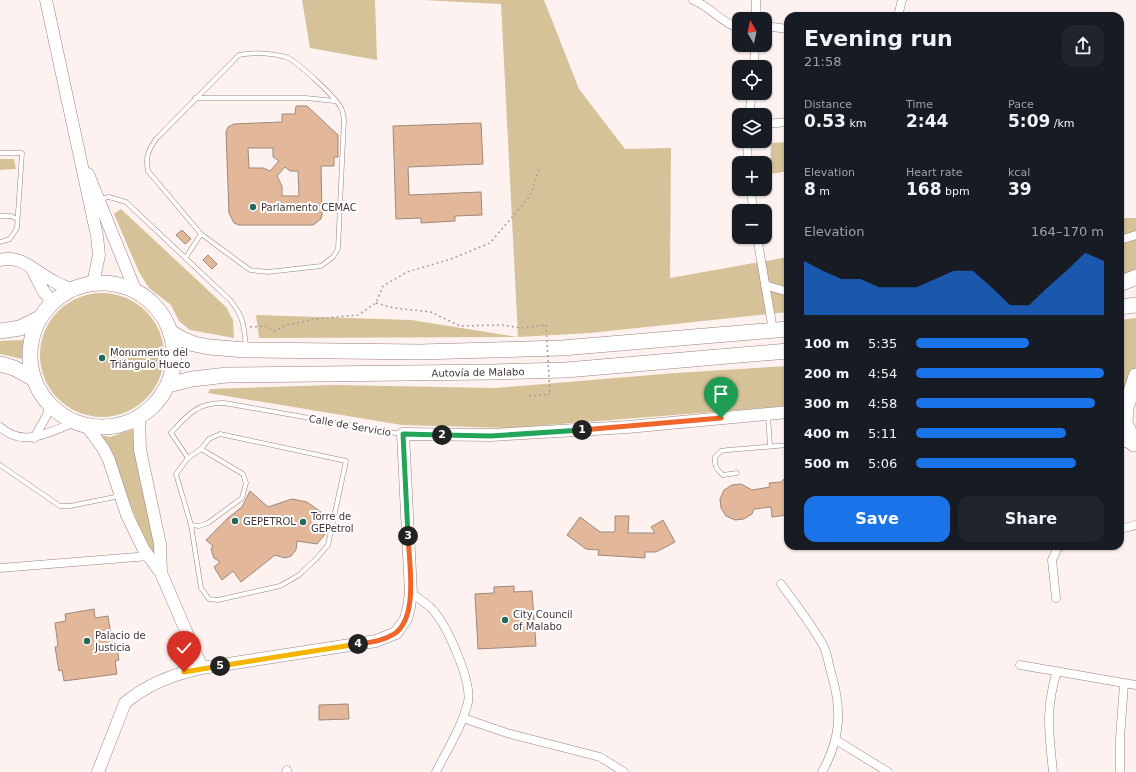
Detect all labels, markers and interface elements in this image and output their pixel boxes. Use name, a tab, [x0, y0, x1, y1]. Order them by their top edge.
north arrow	[732, 12, 772, 52]
map controls	[732, 12, 772, 244]
button: share	[1062, 25, 1104, 67]
text: Evening run	[804, 26, 953, 51]
text: 21:58	[804, 54, 841, 69]
button: locate	[732, 60, 772, 100]
text: Distance	[804, 98, 852, 111]
text: Time	[906, 98, 933, 111]
text: Pace	[1008, 98, 1034, 111]
button: layers	[732, 108, 772, 148]
text: 0.53	[804, 111, 846, 131]
text: 2:44	[906, 111, 948, 131]
text: 5:09	[1008, 111, 1050, 131]
text: km	[846, 117, 867, 130]
text: /km	[1050, 117, 1075, 130]
button: +	[732, 156, 772, 196]
text: Elevation	[804, 166, 855, 179]
text: Heart rate	[906, 166, 962, 179]
text: kcal	[1008, 166, 1030, 179]
text: 8	[804, 179, 816, 199]
text: 168	[906, 179, 942, 199]
text: 39	[1008, 179, 1032, 199]
text: m	[816, 185, 830, 198]
text: bpm	[942, 185, 970, 198]
marker: Parlamento CEMAC	[248, 202, 258, 212]
place label: Parlamento CEMAC	[261, 202, 357, 213]
button: −	[732, 204, 772, 244]
text: Elevation	[804, 224, 864, 239]
text: 164–170 m	[1031, 224, 1104, 239]
text: 100 m	[804, 336, 849, 351]
text: 5:35	[868, 336, 897, 351]
place label: Monumento del Triángulo Hueco	[109, 347, 190, 370]
marker: Monumento del Triángulo Hueco	[97, 353, 107, 363]
street label: Autovía de Malabo	[431, 366, 525, 379]
text: 200 m	[804, 366, 849, 381]
text: 4:54	[868, 366, 897, 381]
pin	[704, 377, 738, 418]
icon: arrive	[710, 383, 732, 405]
text: 300 m	[804, 396, 849, 411]
text: 4:58	[868, 396, 897, 411]
street label: Calle de Servicio	[308, 413, 392, 438]
pin: 1	[572, 420, 592, 440]
text: 1	[578, 423, 586, 436]
pin: 2	[432, 425, 452, 445]
text: 400 m	[804, 426, 849, 441]
text: 5:11	[868, 426, 897, 441]
text: 2	[438, 428, 446, 441]
text: 500 m	[804, 456, 849, 471]
text: 5:06	[868, 456, 897, 471]
button: Save	[804, 496, 950, 542]
button: Share	[958, 496, 1104, 542]
place label: Torre de GEPetrol	[310, 511, 354, 534]
marker: GEPETROL	[230, 516, 240, 526]
place label: GEPETROL	[243, 516, 296, 527]
marker: Torre de GEPetrol	[298, 517, 308, 527]
pin: 3	[398, 526, 418, 546]
text: 3	[404, 529, 412, 542]
place label: City Council of Malabo	[513, 609, 573, 632]
marker: City Council of Malabo	[500, 615, 510, 625]
place label: Palacio de Justicia	[94, 630, 146, 653]
pin	[167, 631, 201, 672]
pin: 4	[348, 634, 368, 654]
marker: Palacio de Justicia	[82, 636, 92, 646]
icon: check	[173, 637, 195, 659]
text: 4	[354, 637, 362, 650]
pin: 5	[210, 656, 230, 676]
text: 5	[216, 659, 224, 672]

